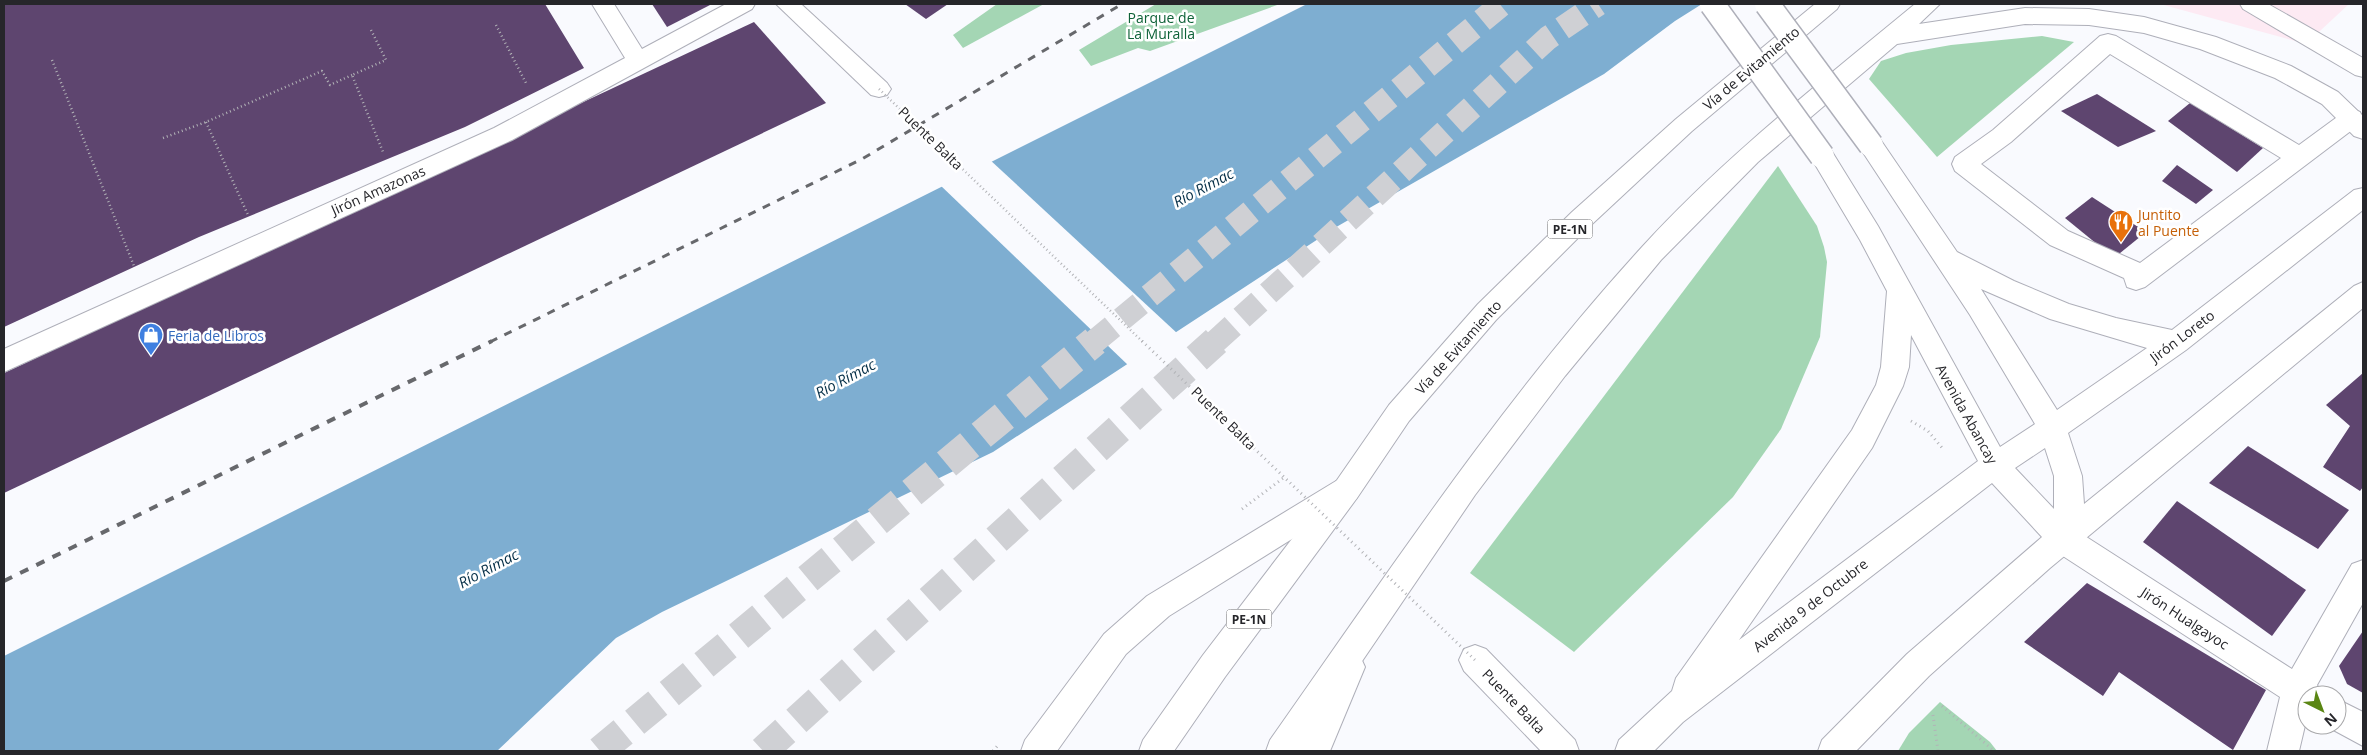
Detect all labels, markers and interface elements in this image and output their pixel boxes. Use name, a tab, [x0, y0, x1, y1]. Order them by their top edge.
park label: Parque de La Muralla	[1127, 8, 1195, 43]
street label: Vía de Evitamiento	[1699, 22, 1803, 114]
street label: Puente Balta	[895, 102, 967, 174]
street label: Jirón Amazonas	[326, 161, 428, 220]
water label: Río Rímac	[1169, 163, 1237, 211]
place label: Juntito al Puente	[2136, 205, 2199, 240]
restaurant icon: Juntito al Puente	[2108, 209, 2134, 243]
road number: PE-1N	[1548, 220, 1592, 238]
street label: Vía de Evitamiento	[1411, 296, 1505, 398]
street label: Jirón Loreto	[2144, 305, 2218, 368]
shop icon: Feria de Libros	[138, 322, 164, 356]
place label: Feria de Libros	[168, 326, 264, 345]
water label: Río Rímac	[811, 354, 879, 402]
street label: Avenida Abancay	[1932, 361, 2003, 468]
street label: Puente Balta	[1188, 382, 1260, 454]
water label: Río Rímac	[454, 544, 522, 592]
street label: Avenida 9 de Octubre	[1749, 554, 1871, 656]
street label: Jirón Hualgayoc	[2136, 581, 2233, 654]
road number: PE-1N	[1226, 610, 1272, 628]
street label: Puente Balta	[1478, 665, 1550, 737]
north arrow	[2297, 685, 2347, 735]
text: N	[2320, 709, 2342, 731]

